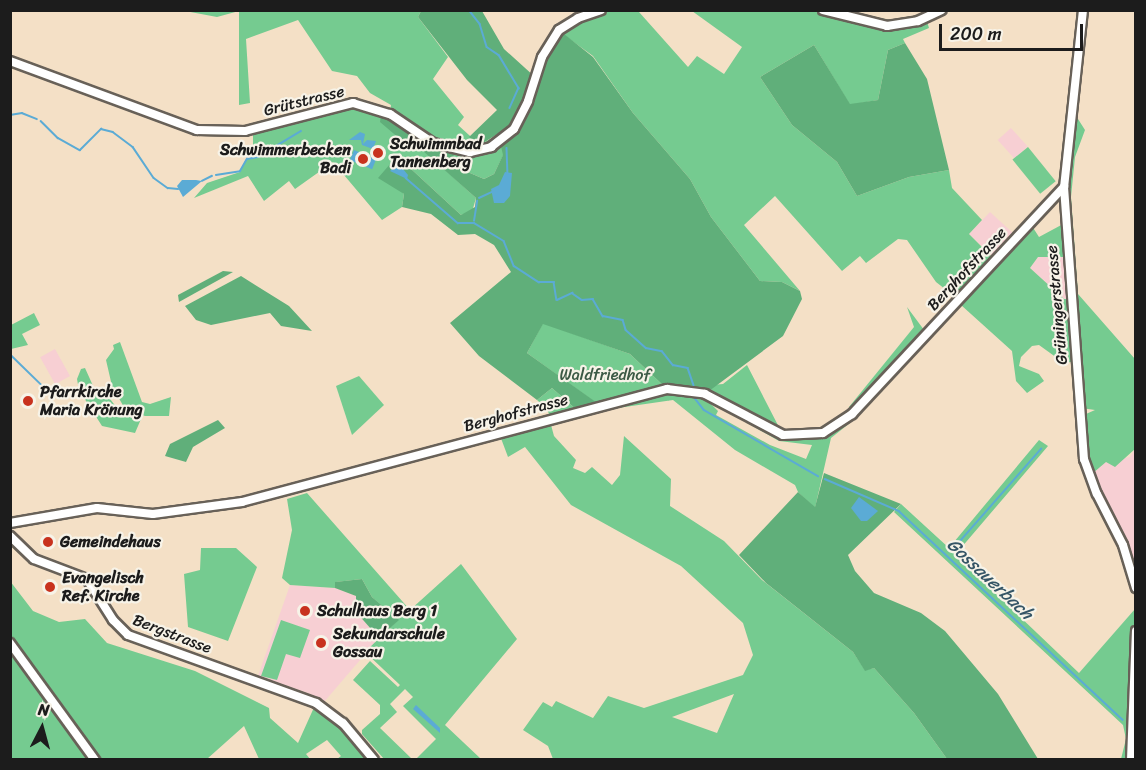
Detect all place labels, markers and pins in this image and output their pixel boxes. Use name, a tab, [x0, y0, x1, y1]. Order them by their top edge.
place label: Schwimmbad Tannenberg	[390, 134, 481, 172]
place label: Schwimmerbecken Badi	[220, 140, 351, 178]
marker: Schwimmbad Tannenberg	[371, 146, 385, 160]
marker: Schwimmerbecken Badi	[356, 152, 370, 166]
place label: Pfarrkirche Maria Krönung	[40, 382, 143, 420]
marker: Pfarrkirche Maria Krönung	[21, 394, 35, 408]
place label: Gemeindehaus	[60, 532, 161, 552]
marker: Gemeindehaus	[41, 535, 55, 549]
place label: Evangelisch Ref. Kirche	[62, 568, 144, 606]
marker: Evangelisch Ref. Kirche	[43, 580, 57, 594]
place label: Schulhaus Berg 1	[317, 601, 437, 621]
marker: Schulhaus Berg 1	[298, 604, 312, 618]
place label: Sekundarschule Gossau	[333, 624, 445, 662]
marker: Sekundarschule Gossau	[314, 636, 328, 650]

